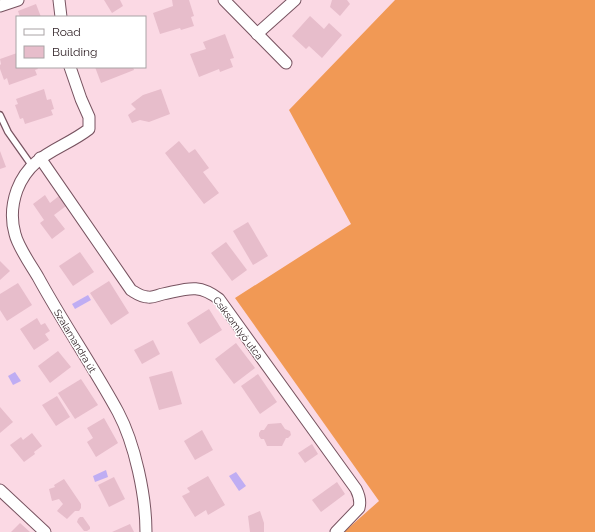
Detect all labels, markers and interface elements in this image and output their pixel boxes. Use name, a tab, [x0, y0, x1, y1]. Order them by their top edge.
legend	[16, 16, 146, 68]
text: Road	[52, 25, 81, 39]
text: Building	[52, 45, 98, 59]
street label: Csíksomlyó utca	[211, 295, 265, 361]
street label: Szalamandra út	[52, 307, 99, 375]

